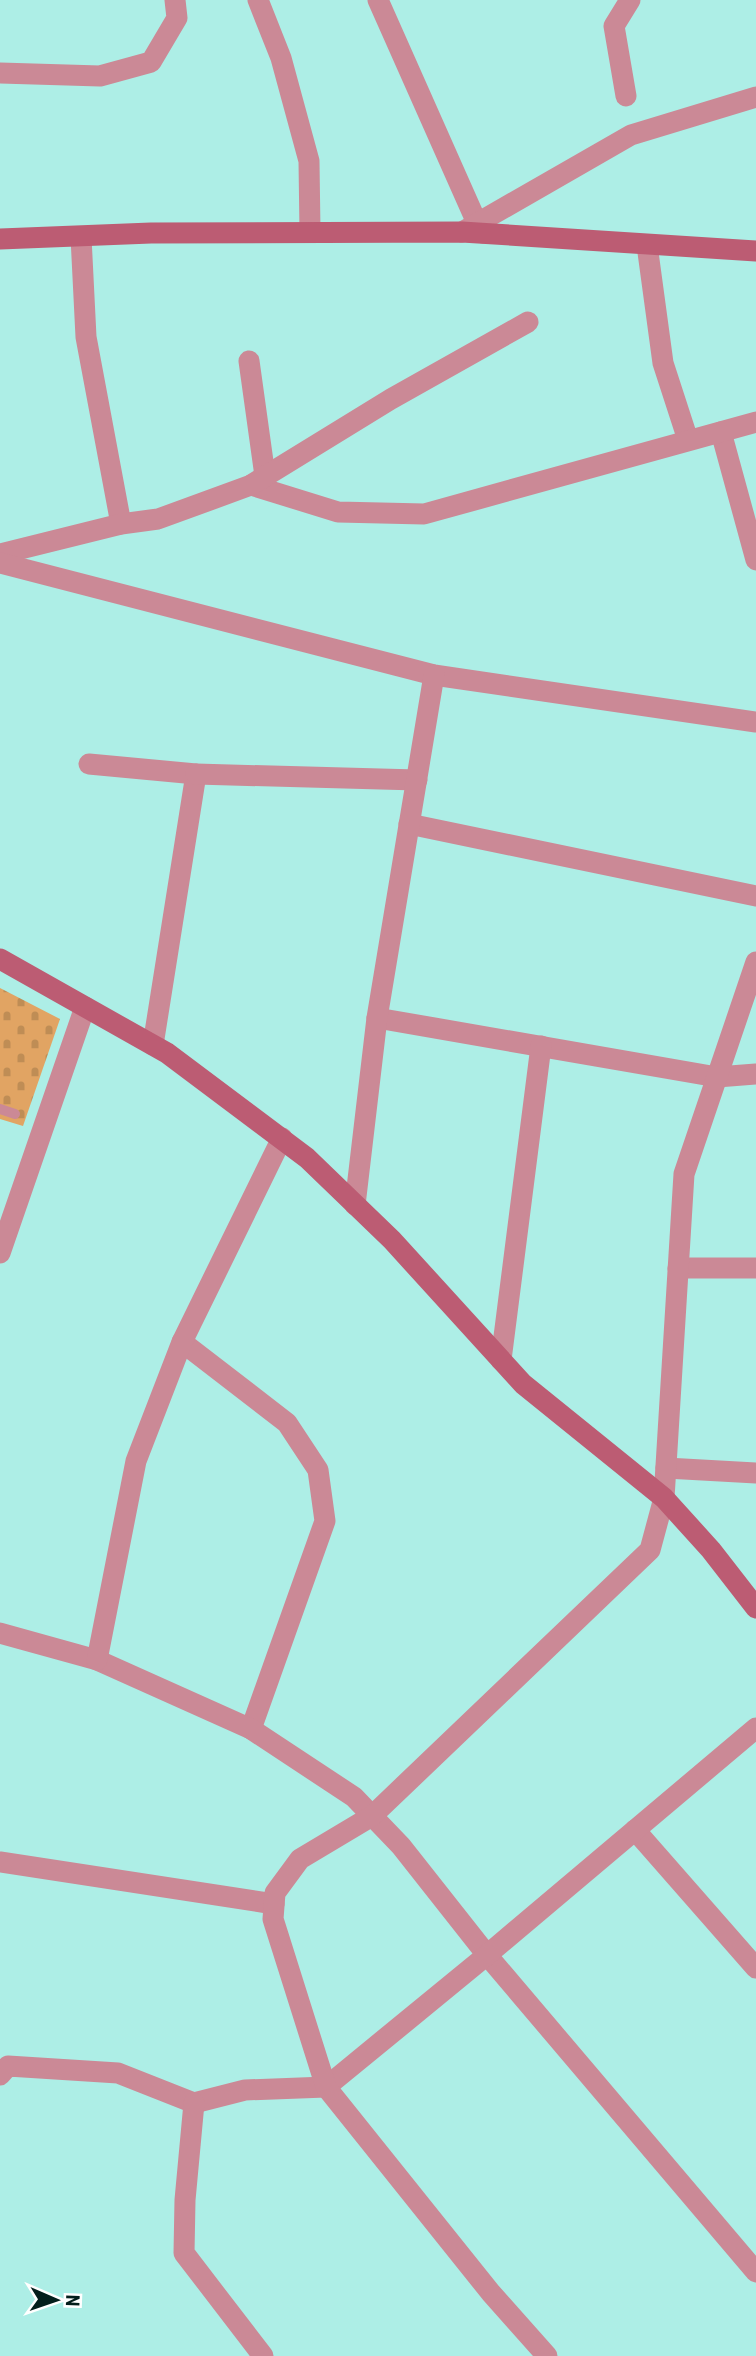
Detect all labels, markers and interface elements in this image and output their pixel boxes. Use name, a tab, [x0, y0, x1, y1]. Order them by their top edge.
north arrow	[21, 2265, 91, 2335]
text: N	[61, 2294, 84, 2307]

